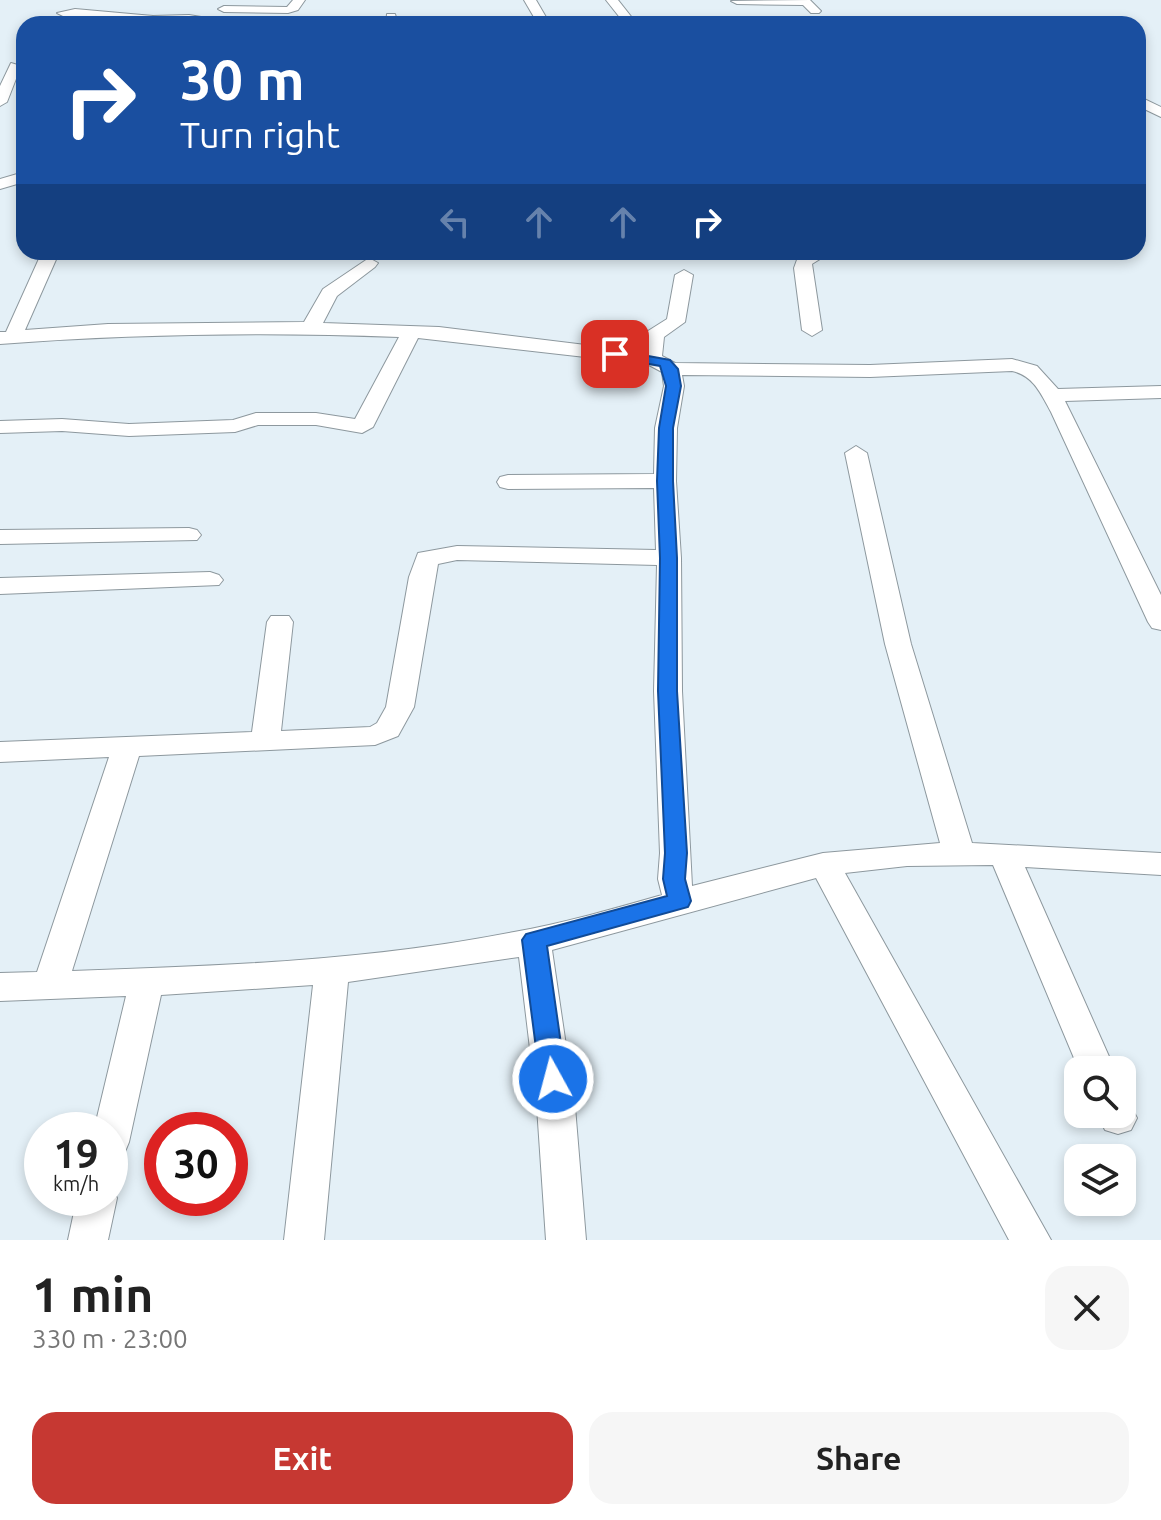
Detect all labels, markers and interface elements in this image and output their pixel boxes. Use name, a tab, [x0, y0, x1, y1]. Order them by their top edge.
icon: right	[48, 48, 152, 152]
text: 30 m	[180, 48, 305, 111]
text: Turn right	[180, 114, 340, 155]
icon: left	[433, 200, 477, 244]
icon: ahead	[517, 200, 561, 244]
icon: ahead	[601, 200, 645, 244]
icon: right	[685, 200, 729, 244]
pin	[581, 320, 649, 388]
icon: arrive	[593, 332, 637, 376]
position arrow	[511, 1037, 595, 1121]
map controls	[1064, 1056, 1136, 1216]
button: search	[1064, 1056, 1136, 1128]
speed limit sign: 30	[144, 1112, 248, 1216]
text: 19	[53, 1131, 99, 1176]
button: layers	[1064, 1144, 1136, 1216]
text: km/h	[53, 1172, 99, 1195]
button: close	[1045, 1266, 1129, 1350]
text: 1 min	[32, 1267, 153, 1321]
text: 330 m · 23:00	[32, 1324, 188, 1353]
button: Exit	[32, 1412, 573, 1504]
button: Share	[589, 1412, 1129, 1504]

